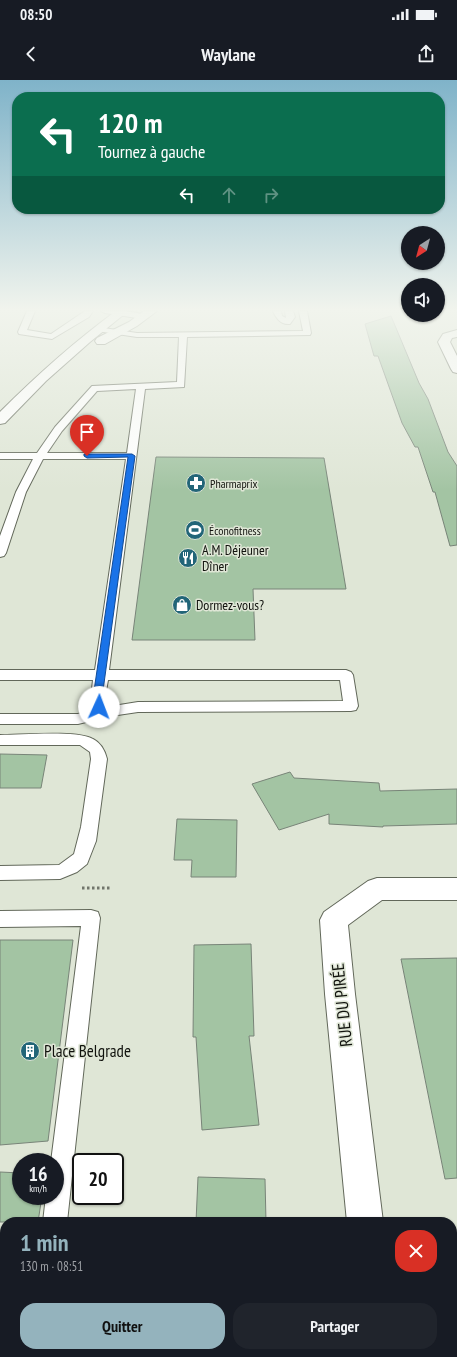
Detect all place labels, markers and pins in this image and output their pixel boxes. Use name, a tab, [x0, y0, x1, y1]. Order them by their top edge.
pin	[70, 415, 104, 456]
pharmacy icon: Pharmaprix	[185, 472, 207, 494]
place label: Pharmaprix	[210, 476, 258, 491]
sports icon: Éconofitness	[184, 519, 206, 541]
place label: Éconofitness	[209, 523, 261, 538]
place label: A.M. Déjeuner Dîner	[202, 541, 269, 575]
restaurant icon: A.M. Déjeuner Dîner	[177, 547, 199, 569]
shop icon: Dormez-vous?	[171, 594, 193, 616]
place label: Dormez-vous?	[196, 596, 264, 614]
building icon: Place Belgrade	[19, 1040, 41, 1062]
place label: Place Belgrade	[44, 1040, 131, 1062]

